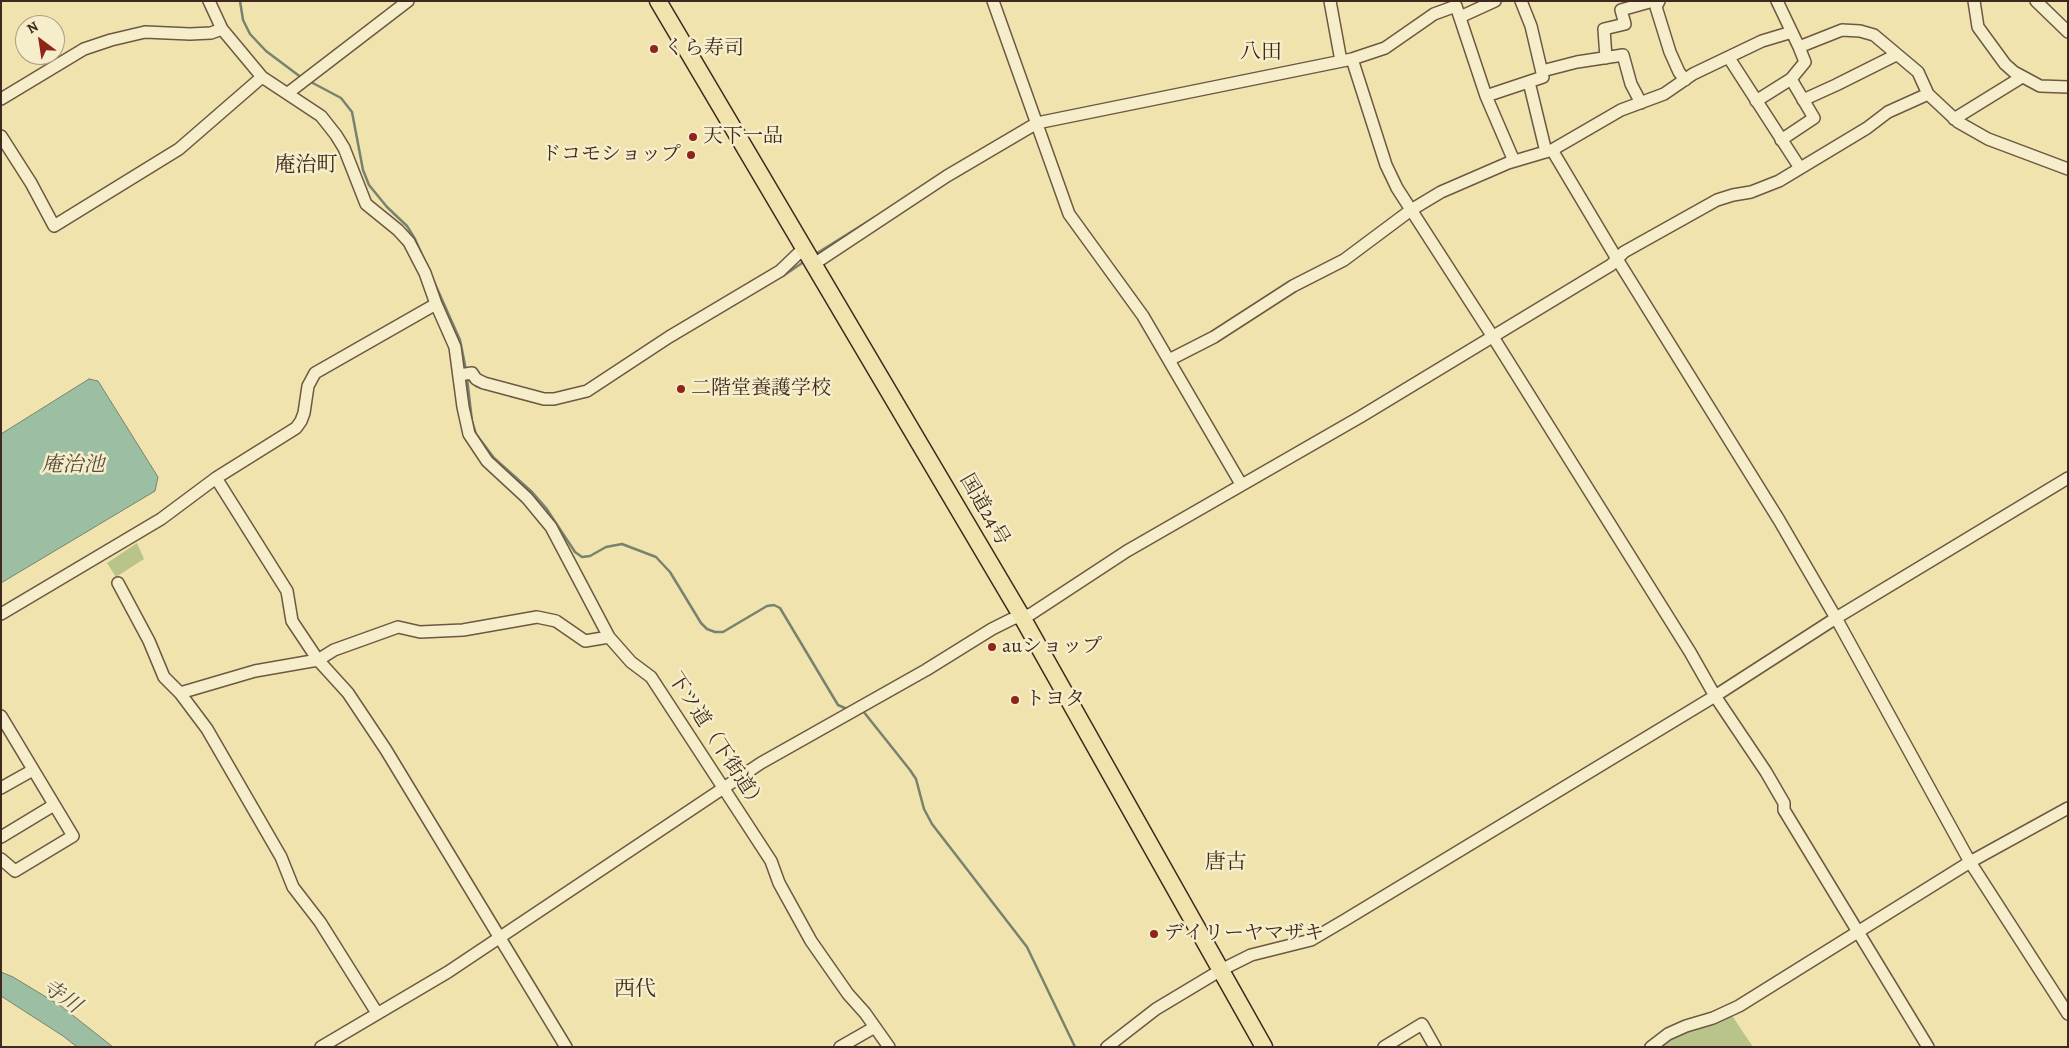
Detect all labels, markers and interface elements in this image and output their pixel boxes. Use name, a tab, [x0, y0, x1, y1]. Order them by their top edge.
north arrow	[15, 15, 65, 65]
text: N	[23, 17, 42, 38]
place label: くら寿司	[664, 37, 744, 61]
district label: 八田	[1240, 40, 1282, 66]
marker: くら寿司	[648, 43, 660, 55]
place label: 天下一品	[703, 125, 783, 149]
marker: 天下一品	[687, 131, 699, 143]
place label: ドコモショップ	[541, 143, 681, 167]
marker: ドコモショップ	[685, 149, 697, 161]
district label: 庵治町	[275, 153, 337, 179]
place label: 二階堂養護学校	[691, 377, 831, 401]
marker: 二階堂養護学校	[675, 383, 687, 395]
water label: 庵治池	[42, 453, 104, 479]
street label: 国道24号	[954, 470, 1014, 550]
place label: auショップ	[1002, 635, 1102, 659]
marker: auショップ	[986, 641, 998, 653]
street label: 下ツ道（下街道）	[662, 668, 770, 816]
place label: トヨタ	[1025, 688, 1085, 712]
marker: トヨタ	[1009, 694, 1021, 706]
district label: 唐古	[1205, 850, 1247, 876]
place label: デイリーヤマザキ	[1164, 922, 1324, 946]
marker: デイリーヤマザキ	[1148, 928, 1160, 940]
water label: 寺川	[37, 975, 85, 1019]
district label: 西代	[614, 977, 656, 1003]

